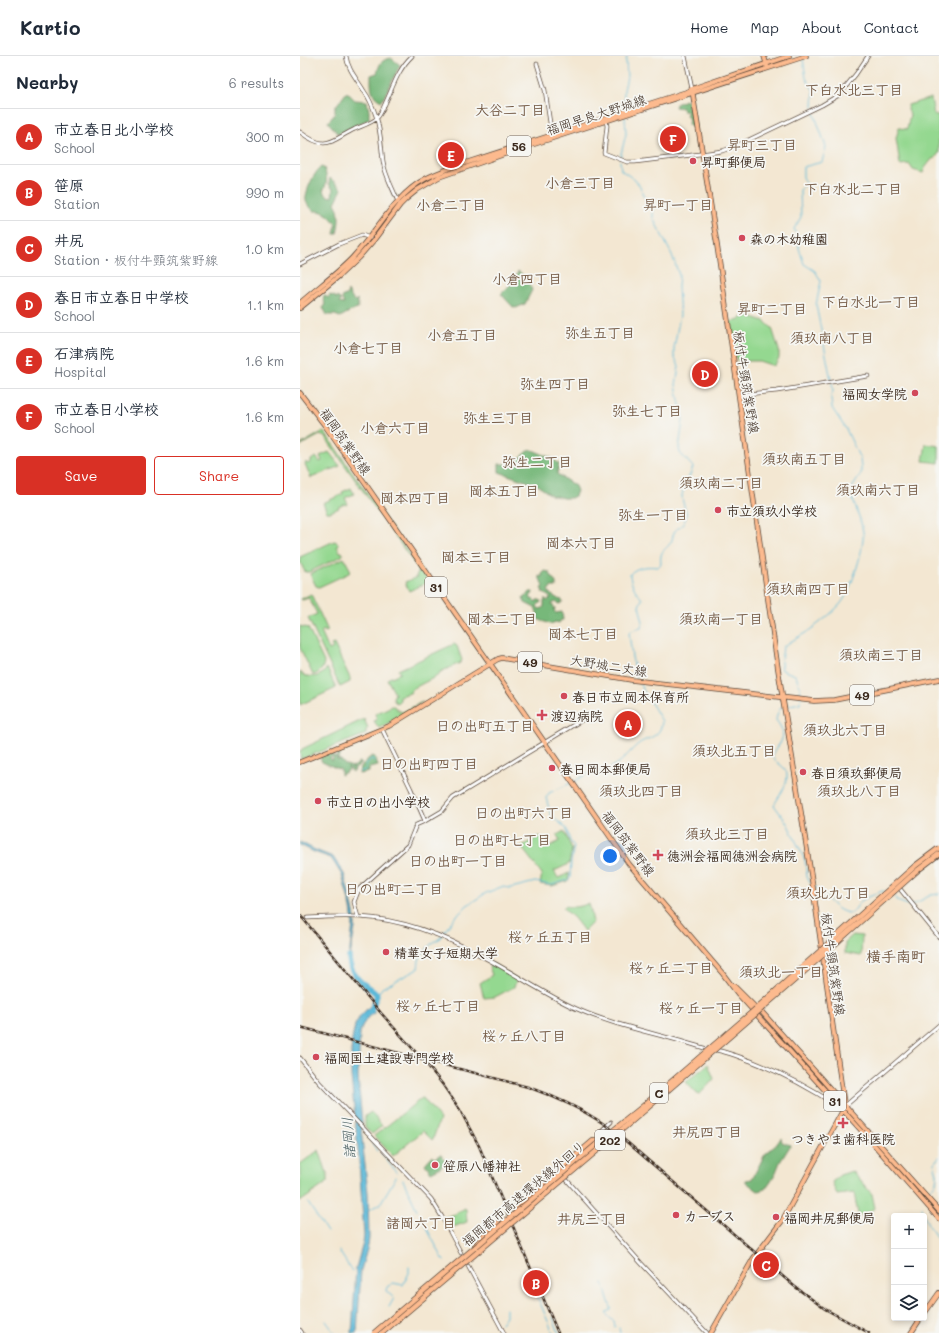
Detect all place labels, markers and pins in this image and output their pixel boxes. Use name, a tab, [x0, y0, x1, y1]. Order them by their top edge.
pin: F	[660, 124, 686, 154]
pin: E	[438, 140, 464, 170]
place label: 昇町郵便局	[701, 153, 766, 170]
marker: 昇町郵便局	[688, 156, 698, 166]
place label: 森の木幼稚園	[750, 230, 828, 247]
marker: 森の木幼稚園	[737, 233, 747, 243]
pin: D	[692, 359, 718, 389]
place label: 福岡女学院	[842, 385, 907, 402]
marker: 福岡女学院	[910, 388, 920, 398]
place label: 市立須玖小学校	[726, 502, 817, 519]
marker: 市立須玖小学校	[713, 505, 723, 515]
place label: 春日市立岡本保育所	[572, 688, 689, 705]
marker: 春日市立岡本保育所	[559, 691, 569, 701]
place label: 渡辺病院	[551, 707, 603, 724]
marker: 渡辺病院	[536, 709, 548, 721]
pin: A	[615, 709, 641, 739]
place label: 春日岡本郵便局	[560, 760, 651, 777]
marker: 春日岡本郵便局	[547, 763, 557, 773]
place label: 春日須玖郵便局	[811, 764, 902, 781]
marker: 春日須玖郵便局	[798, 767, 808, 777]
place label: 市立日の出小学校	[326, 793, 430, 810]
marker: 市立日の出小学校	[313, 796, 323, 806]
place label: 徳洲会福岡徳洲会病院	[667, 847, 797, 864]
marker: 徳洲会福岡徳洲会病院	[652, 849, 664, 861]
place label: 精華女子短期大学	[394, 944, 498, 961]
marker: 精華女子短期大学	[381, 947, 391, 957]
place label: 福岡国土建設専門学校	[324, 1049, 454, 1066]
marker: 福岡国土建設専門学校	[311, 1052, 321, 1062]
marker: つきやま歯科医院	[837, 1117, 849, 1129]
place label: つきやま歯科医院	[791, 1130, 895, 1147]
place label: 笹原八幡神社	[443, 1157, 521, 1174]
marker: 笹原八幡神社	[430, 1160, 440, 1170]
place label: カーブス	[684, 1207, 735, 1224]
place label: 福岡井尻郵便局	[784, 1209, 875, 1226]
marker: カーブス	[671, 1210, 681, 1220]
marker: 福岡井尻郵便局	[771, 1212, 781, 1222]
pin: C	[753, 1250, 779, 1280]
pin: B	[523, 1268, 549, 1298]

